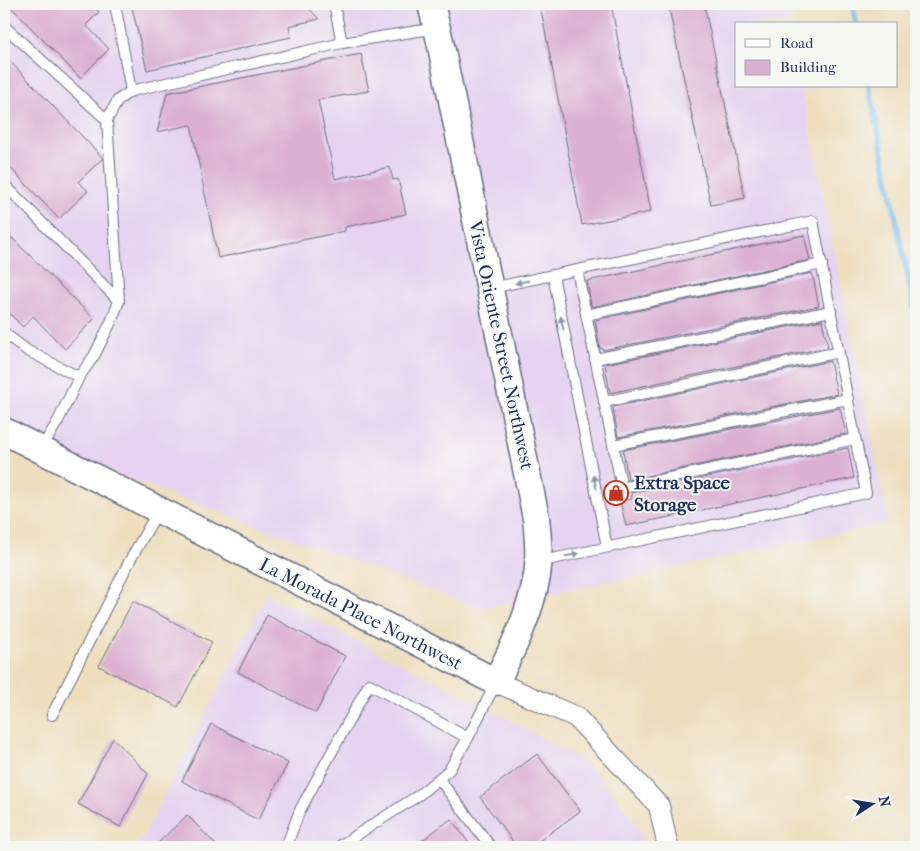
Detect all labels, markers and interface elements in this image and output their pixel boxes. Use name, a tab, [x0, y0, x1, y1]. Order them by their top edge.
legend	[735, 22, 898, 88]
text: Road	[780, 34, 814, 52]
text: Building	[780, 58, 837, 76]
street label: Vista Oriente Street Northwest	[464, 218, 538, 472]
one-way arrow	[513, 278, 529, 286]
one-way arrow	[558, 315, 566, 331]
place label: Extra Space Storage	[634, 472, 731, 516]
one-way arrow	[591, 475, 599, 490]
shop icon: Extra Space Storage	[603, 480, 629, 506]
one-way arrow	[565, 551, 580, 559]
street label: La Morada Place Northwest	[256, 553, 466, 675]
north arrow	[848, 778, 898, 828]
text: N	[875, 794, 894, 809]

